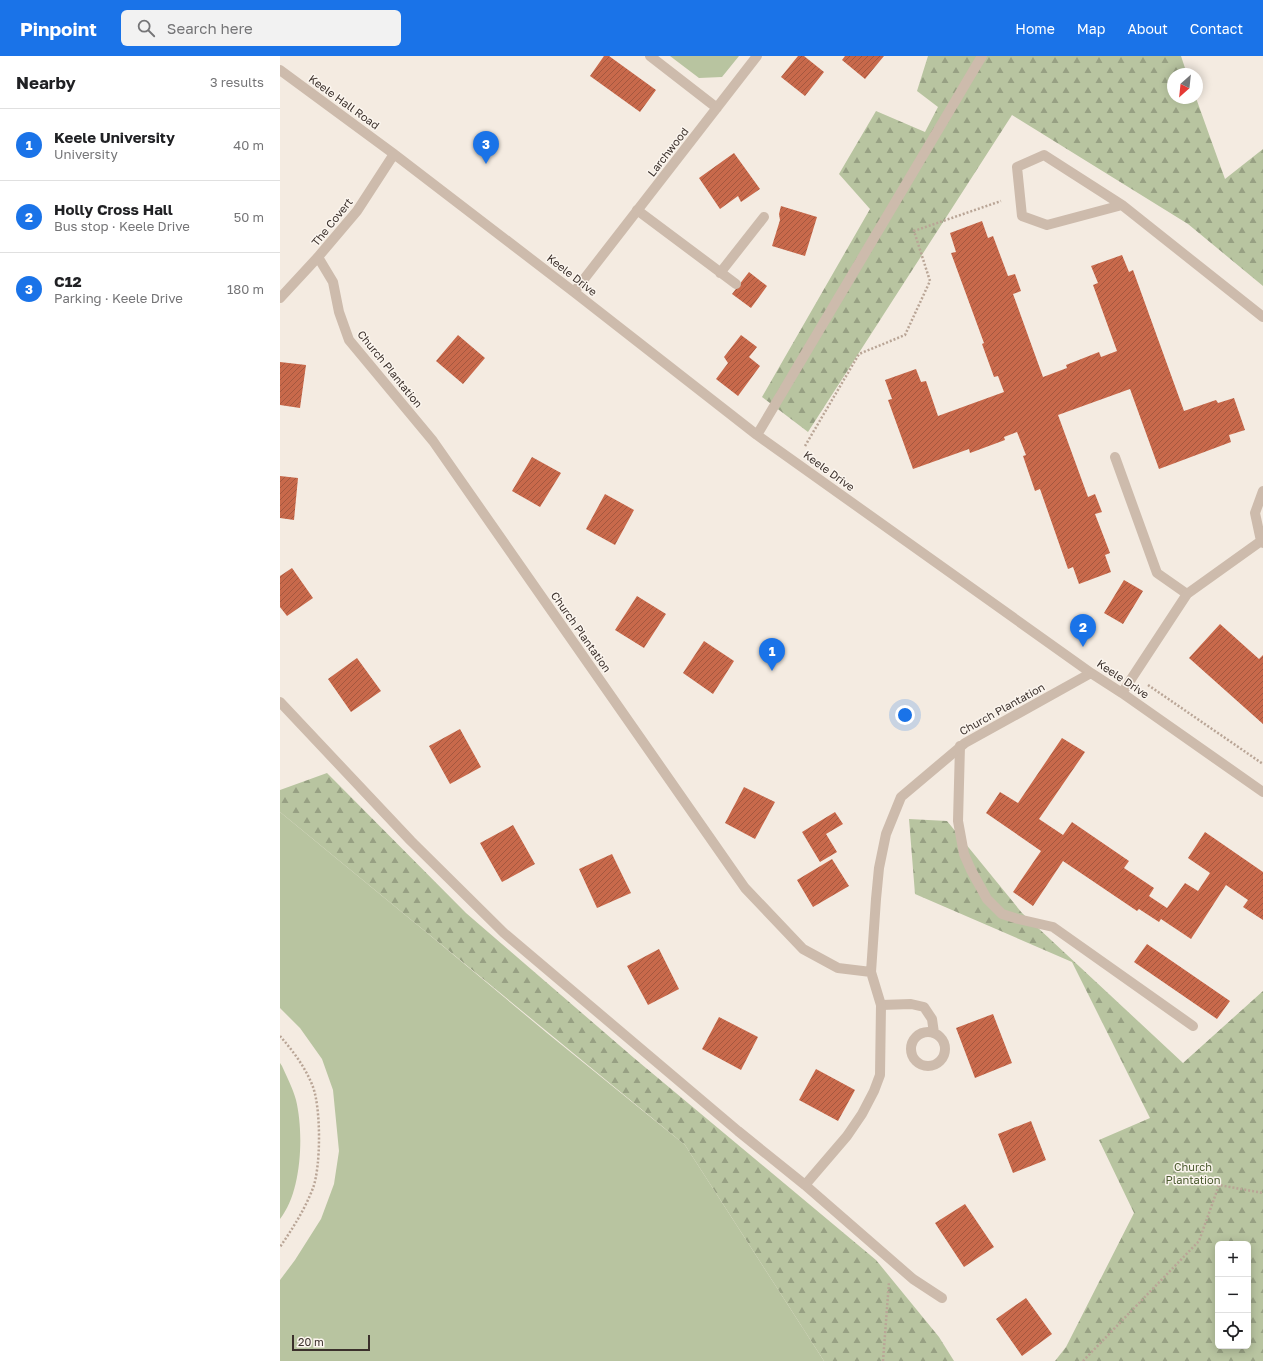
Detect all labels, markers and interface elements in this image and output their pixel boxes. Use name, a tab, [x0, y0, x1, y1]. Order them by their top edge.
search box	[121, 10, 401, 46]
text: Pinpoint	[20, 17, 97, 40]
icon: search	[135, 17, 157, 39]
text: Search here	[167, 19, 253, 37]
text: Home	[1015, 20, 1055, 37]
text: Map	[1077, 20, 1105, 37]
text: About	[1127, 20, 1168, 37]
text: Contact	[1190, 20, 1243, 37]
north arrow	[1167, 68, 1203, 104]
text: Nearby	[16, 72, 76, 93]
street label: Keele Hall Road	[306, 72, 382, 132]
text: 3 results	[210, 74, 264, 90]
street label: Larchwood	[645, 125, 691, 179]
text: Keele University	[54, 128, 175, 146]
pin: 3	[473, 131, 499, 164]
text: 1	[26, 137, 32, 153]
text: 40 m	[233, 137, 264, 153]
text: University	[54, 146, 118, 162]
street label: The Covert	[308, 195, 355, 248]
text: Holly Cross Hall	[54, 200, 173, 218]
text: 2	[25, 209, 33, 225]
text: 50 m	[234, 209, 264, 225]
text: Bus stop · Keele Drive	[54, 218, 190, 234]
street label: Keele Drive	[545, 251, 600, 298]
text: C12	[54, 272, 82, 290]
text: 3	[25, 281, 33, 297]
text: 180 m	[227, 281, 264, 297]
text: Parking · Keele Drive	[54, 290, 183, 306]
street label: Church Plantation	[355, 328, 425, 410]
street label: Keele Drive	[801, 448, 857, 493]
street label: Church Plantation	[549, 589, 614, 675]
pin: 2	[1070, 614, 1096, 647]
pin: 1	[759, 638, 785, 671]
street label: Keele Drive	[1095, 656, 1152, 701]
street label: Church Plantation	[957, 680, 1047, 737]
your location	[895, 705, 915, 725]
park label: Church Plantation	[1166, 1160, 1220, 1186]
map controls	[1215, 1241, 1251, 1349]
button: +	[1215, 1241, 1251, 1277]
button: −	[1215, 1277, 1251, 1313]
button: locate	[1215, 1313, 1251, 1349]
scale bar	[292, 1333, 370, 1352]
text: 20 m	[298, 1335, 324, 1348]

